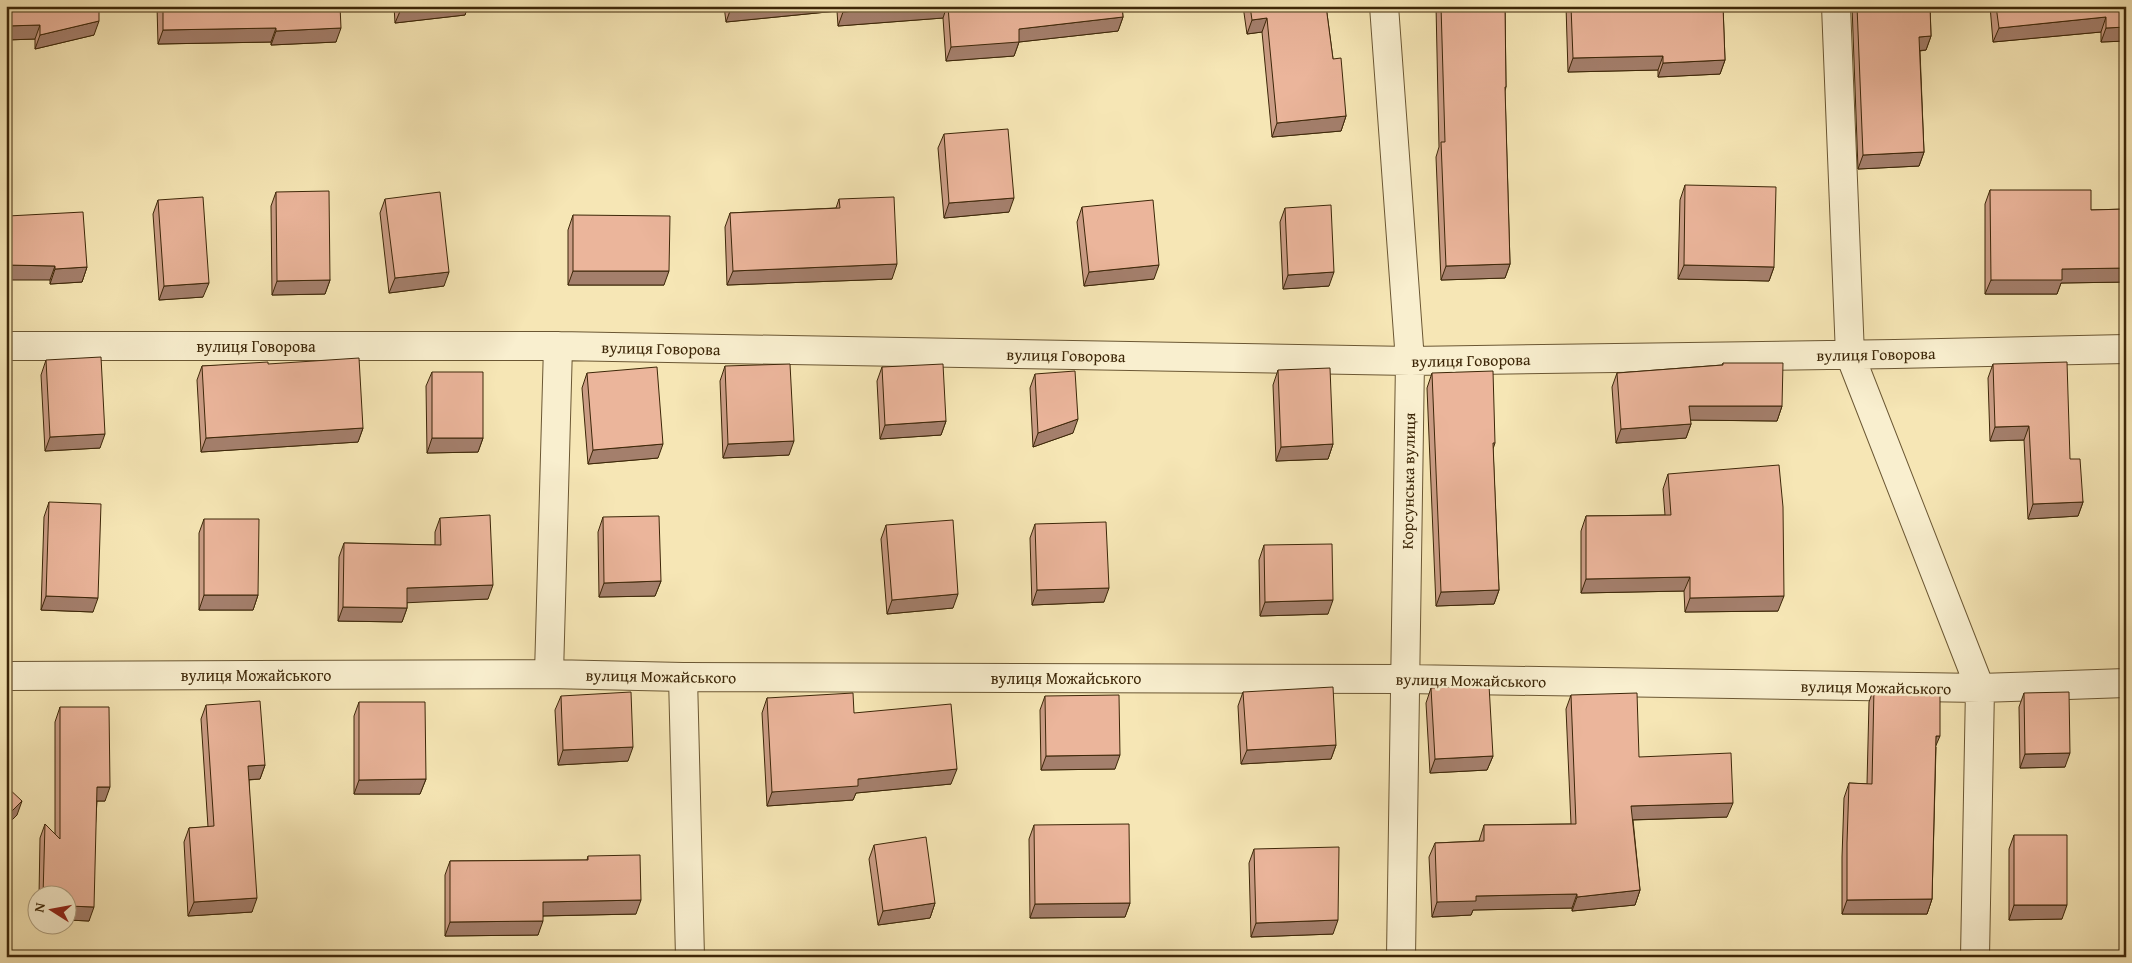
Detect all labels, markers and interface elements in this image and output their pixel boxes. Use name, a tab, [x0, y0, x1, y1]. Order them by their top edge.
street label: вулиця Говорова	[196, 334, 316, 358]
street label: вулиця Говорова	[601, 335, 721, 361]
street label: вулиця Говорова	[1816, 341, 1936, 367]
street label: вулиця Говорова	[1006, 342, 1126, 368]
street label: вулиця Говорова	[1411, 347, 1531, 373]
street label: Корсунська вулиця	[1395, 412, 1421, 550]
street label: вулиця Можайського	[181, 663, 331, 687]
street label: вулиця Можайського	[585, 663, 737, 689]
street label: вулиця Можайського	[991, 666, 1141, 690]
street label: вулиця Можайського	[1395, 667, 1547, 693]
street label: вулиця Можайського	[1800, 674, 1952, 700]
north arrow	[28, 886, 78, 936]
text: N	[29, 900, 50, 914]

